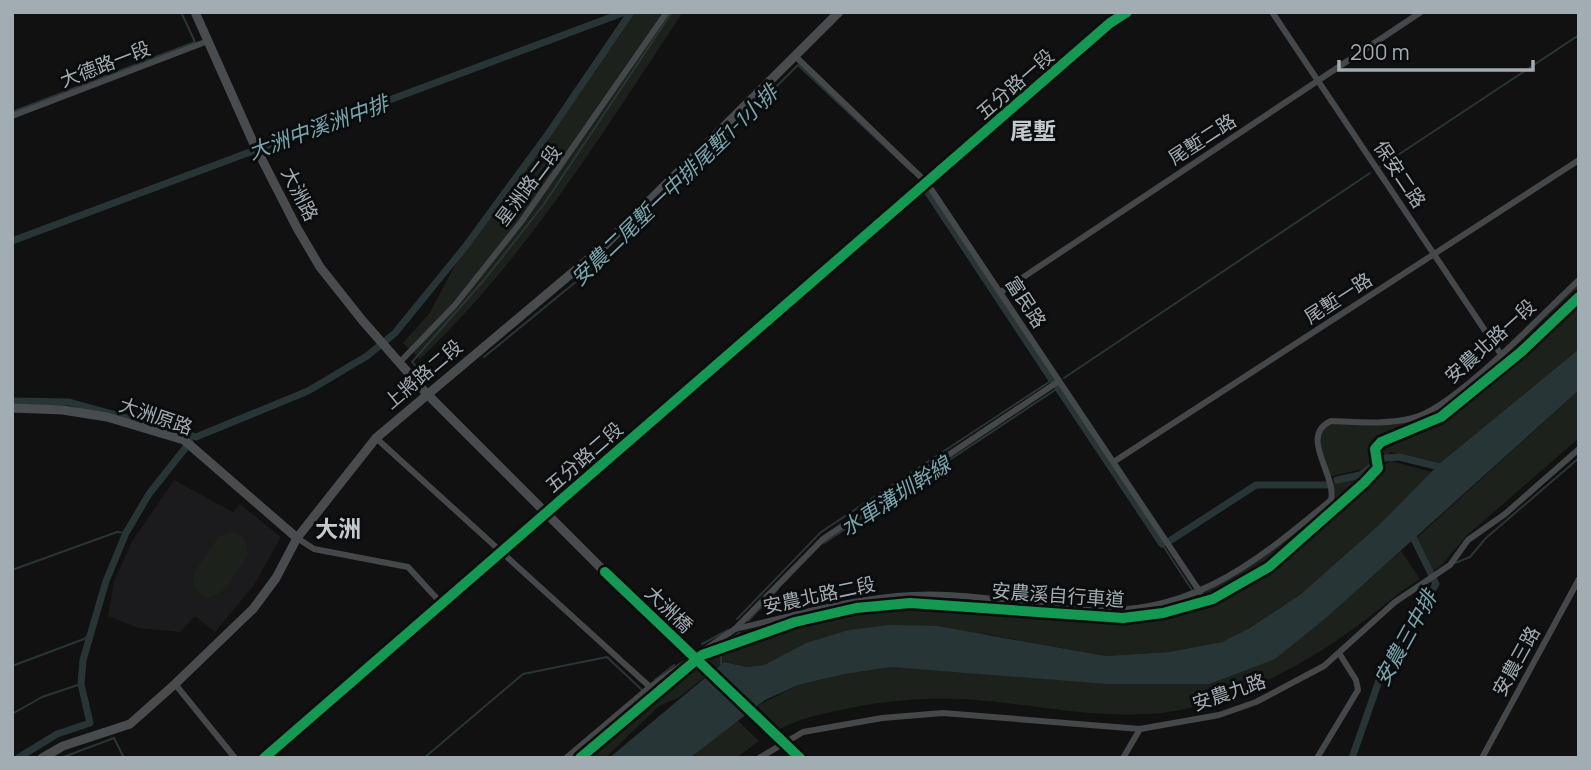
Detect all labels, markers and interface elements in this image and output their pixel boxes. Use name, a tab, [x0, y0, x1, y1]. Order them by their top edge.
scale bar	[1339, 28, 1533, 72]
street label: 大德路一段	[56, 35, 154, 93]
text: 200 m	[1350, 38, 1410, 66]
street label: 五分路一段	[971, 43, 1059, 125]
water label: 安農二尾塹一中排尾塹1-1小排	[565, 77, 786, 291]
water label: 大洲中溪洲中排	[244, 88, 395, 165]
street label: 尾塹二路	[1163, 107, 1241, 171]
district label: 尾塹	[1010, 114, 1056, 146]
street label: 保安二路	[1368, 135, 1432, 213]
street label: 星洲路二段	[489, 139, 567, 231]
street label: 大洲路	[275, 163, 325, 225]
street label: 尾塹一路	[1299, 266, 1377, 330]
street label: 富民路	[1000, 271, 1052, 333]
street label: 安農北路一段	[1439, 293, 1541, 389]
street label: 上將路二段	[378, 334, 468, 414]
street label: 大洲原路	[116, 391, 196, 441]
street label: 五分路二段	[540, 416, 628, 498]
water label: 水車溝圳幹線	[835, 449, 957, 542]
district label: 大洲	[315, 512, 361, 544]
street label: 安農北路二段	[761, 570, 877, 620]
street label: 安農溪自行車道	[991, 577, 1125, 613]
street label: 大洲橋	[639, 580, 699, 638]
water label: 安農三中排	[1367, 583, 1444, 691]
street label: 安農三路	[1486, 621, 1546, 701]
street label: 安農九路	[1189, 667, 1269, 717]

